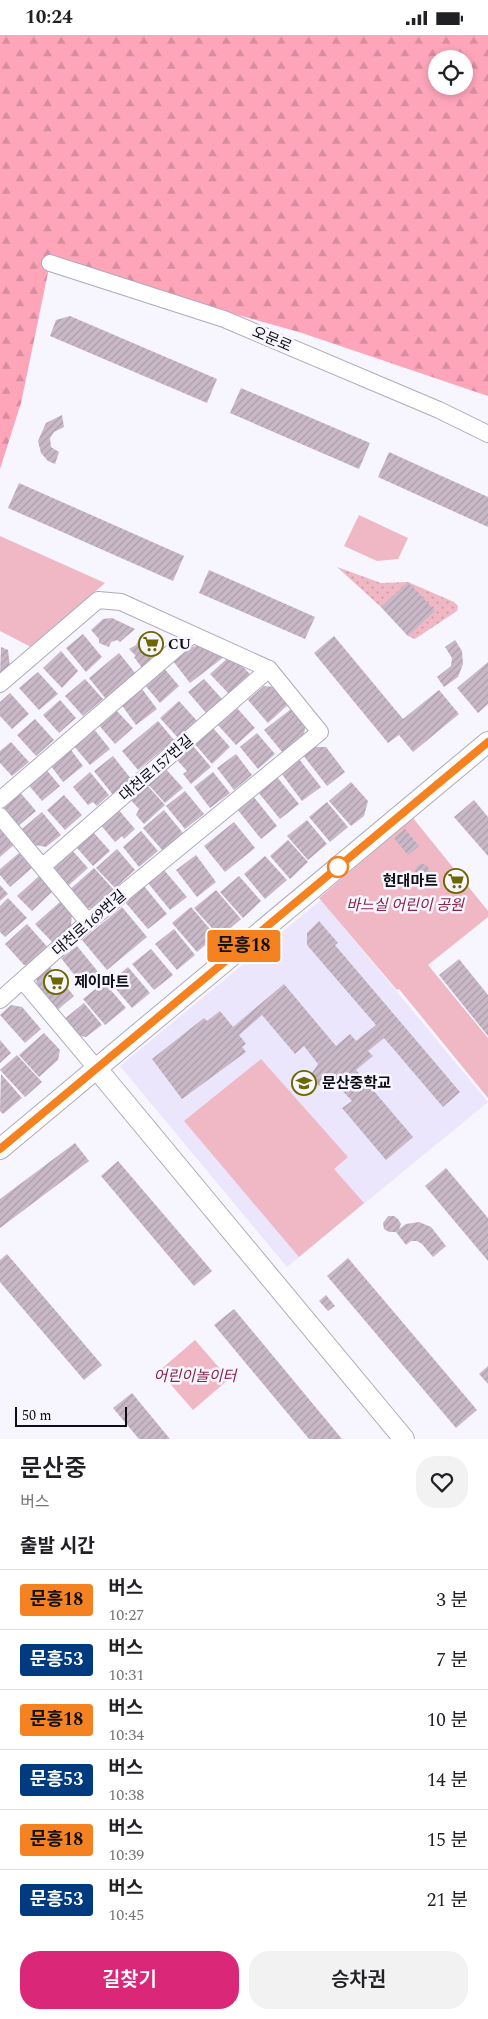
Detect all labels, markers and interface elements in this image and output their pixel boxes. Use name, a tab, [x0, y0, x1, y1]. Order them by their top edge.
text: 10:24	[25, 3, 73, 32]
map controls	[428, 50, 473, 95]
button: locate	[428, 50, 473, 95]
street label: 오문로	[248, 321, 295, 358]
supermarket icon: CU	[138, 631, 164, 657]
place label: CU	[168, 633, 191, 656]
street label: 대천로157번길	[114, 730, 198, 807]
unlabelled marker	[327, 856, 349, 878]
supermarket icon: 현대마트	[443, 868, 469, 894]
place label: 현대마트	[383, 870, 438, 893]
street label: 대천로169번길	[47, 885, 131, 962]
park label: 바느실 어린이 공원	[346, 894, 465, 917]
line badge: 문흥18	[209, 930, 279, 962]
text: 문흥18	[217, 932, 271, 959]
supermarket icon: 제이마트	[43, 969, 69, 995]
place label: 제이마트	[74, 971, 129, 994]
school or university icon: 문산중학교	[291, 1070, 317, 1096]
place label: 문산중학교	[322, 1072, 391, 1095]
park label: 어린이놀이터	[154, 1365, 239, 1388]
scale bar	[15, 1404, 128, 1427]
text: 50 m	[22, 1405, 52, 1426]
text: 문산중	[20, 1451, 86, 1487]
button: heart	[416, 1456, 468, 1508]
text: 버스	[20, 1490, 49, 1514]
text: 출발 시간	[20, 1532, 95, 1561]
text: 버스	[108, 1574, 143, 1603]
text: 문흥18	[30, 1586, 83, 1613]
text: 3 분	[436, 1586, 468, 1615]
text: 10:27	[108, 1603, 144, 1627]
text: 버스	[108, 1634, 143, 1663]
text: 문흥53	[30, 1646, 83, 1673]
text: 7 분	[436, 1646, 468, 1675]
text: 10:31	[108, 1663, 144, 1687]
text: 버스	[108, 1694, 143, 1723]
text: 문흥18	[30, 1706, 83, 1733]
text: 10 분	[427, 1706, 468, 1735]
text: 10:34	[108, 1723, 144, 1747]
text: 버스	[108, 1754, 143, 1783]
text: 문흥53	[30, 1766, 83, 1793]
text: 14 분	[427, 1766, 468, 1795]
text: 10:38	[108, 1783, 144, 1807]
text: 버스	[108, 1814, 143, 1843]
text: 문흥18	[30, 1826, 83, 1853]
text: 15 분	[427, 1826, 468, 1855]
text: 10:39	[108, 1843, 144, 1867]
text: 버스	[108, 1874, 143, 1903]
text: 문흥53	[30, 1886, 83, 1913]
text: 21 분	[427, 1886, 468, 1915]
text: 10:45	[108, 1903, 144, 1927]
button: 길찾기	[20, 1951, 239, 2009]
button: 승차권	[249, 1951, 468, 2009]

